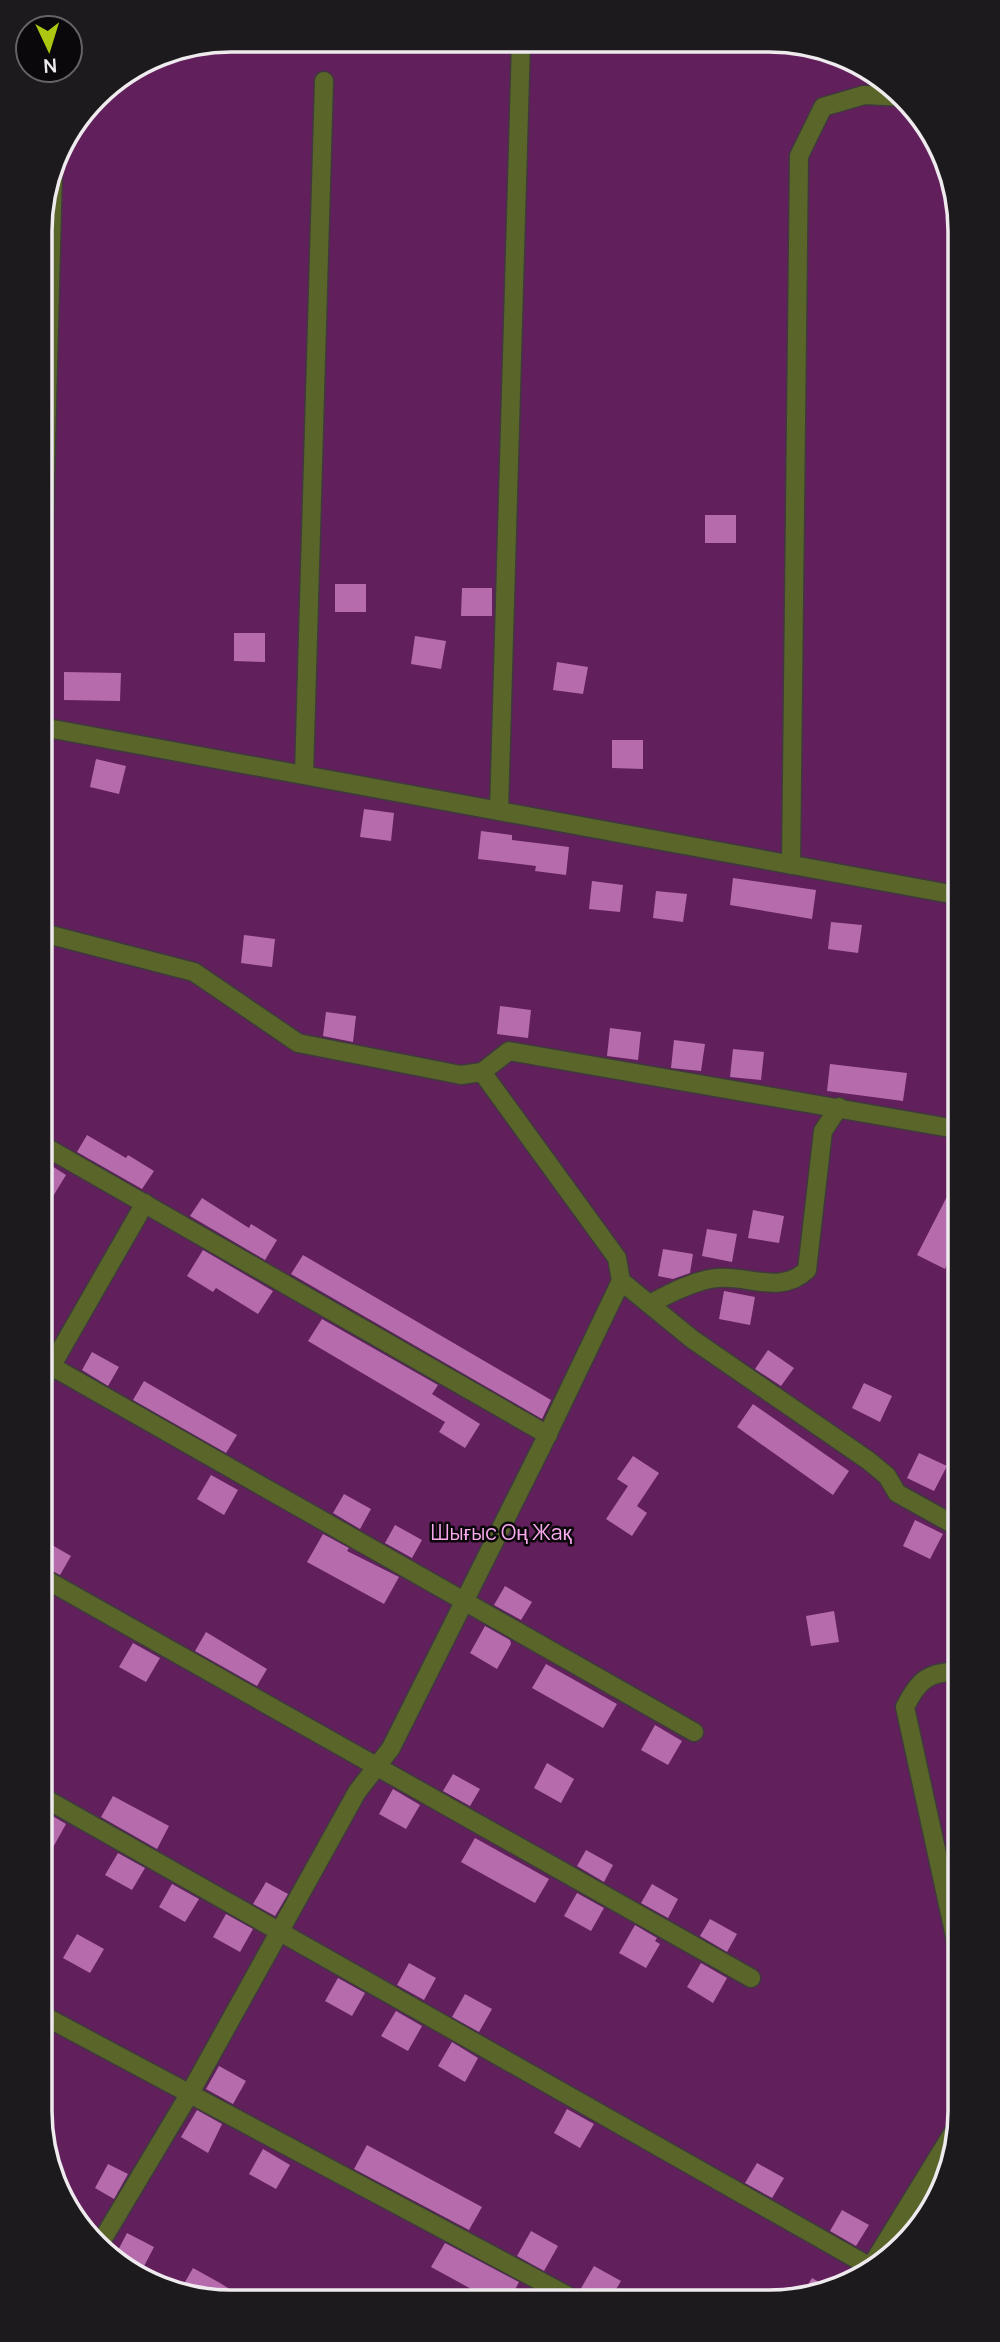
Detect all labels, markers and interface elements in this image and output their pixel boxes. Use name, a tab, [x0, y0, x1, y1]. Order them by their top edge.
north arrow	[14, 14, 84, 84]
text: N	[42, 53, 58, 79]
park label: Шығыс Оң Жақ	[430, 1518, 572, 1546]

